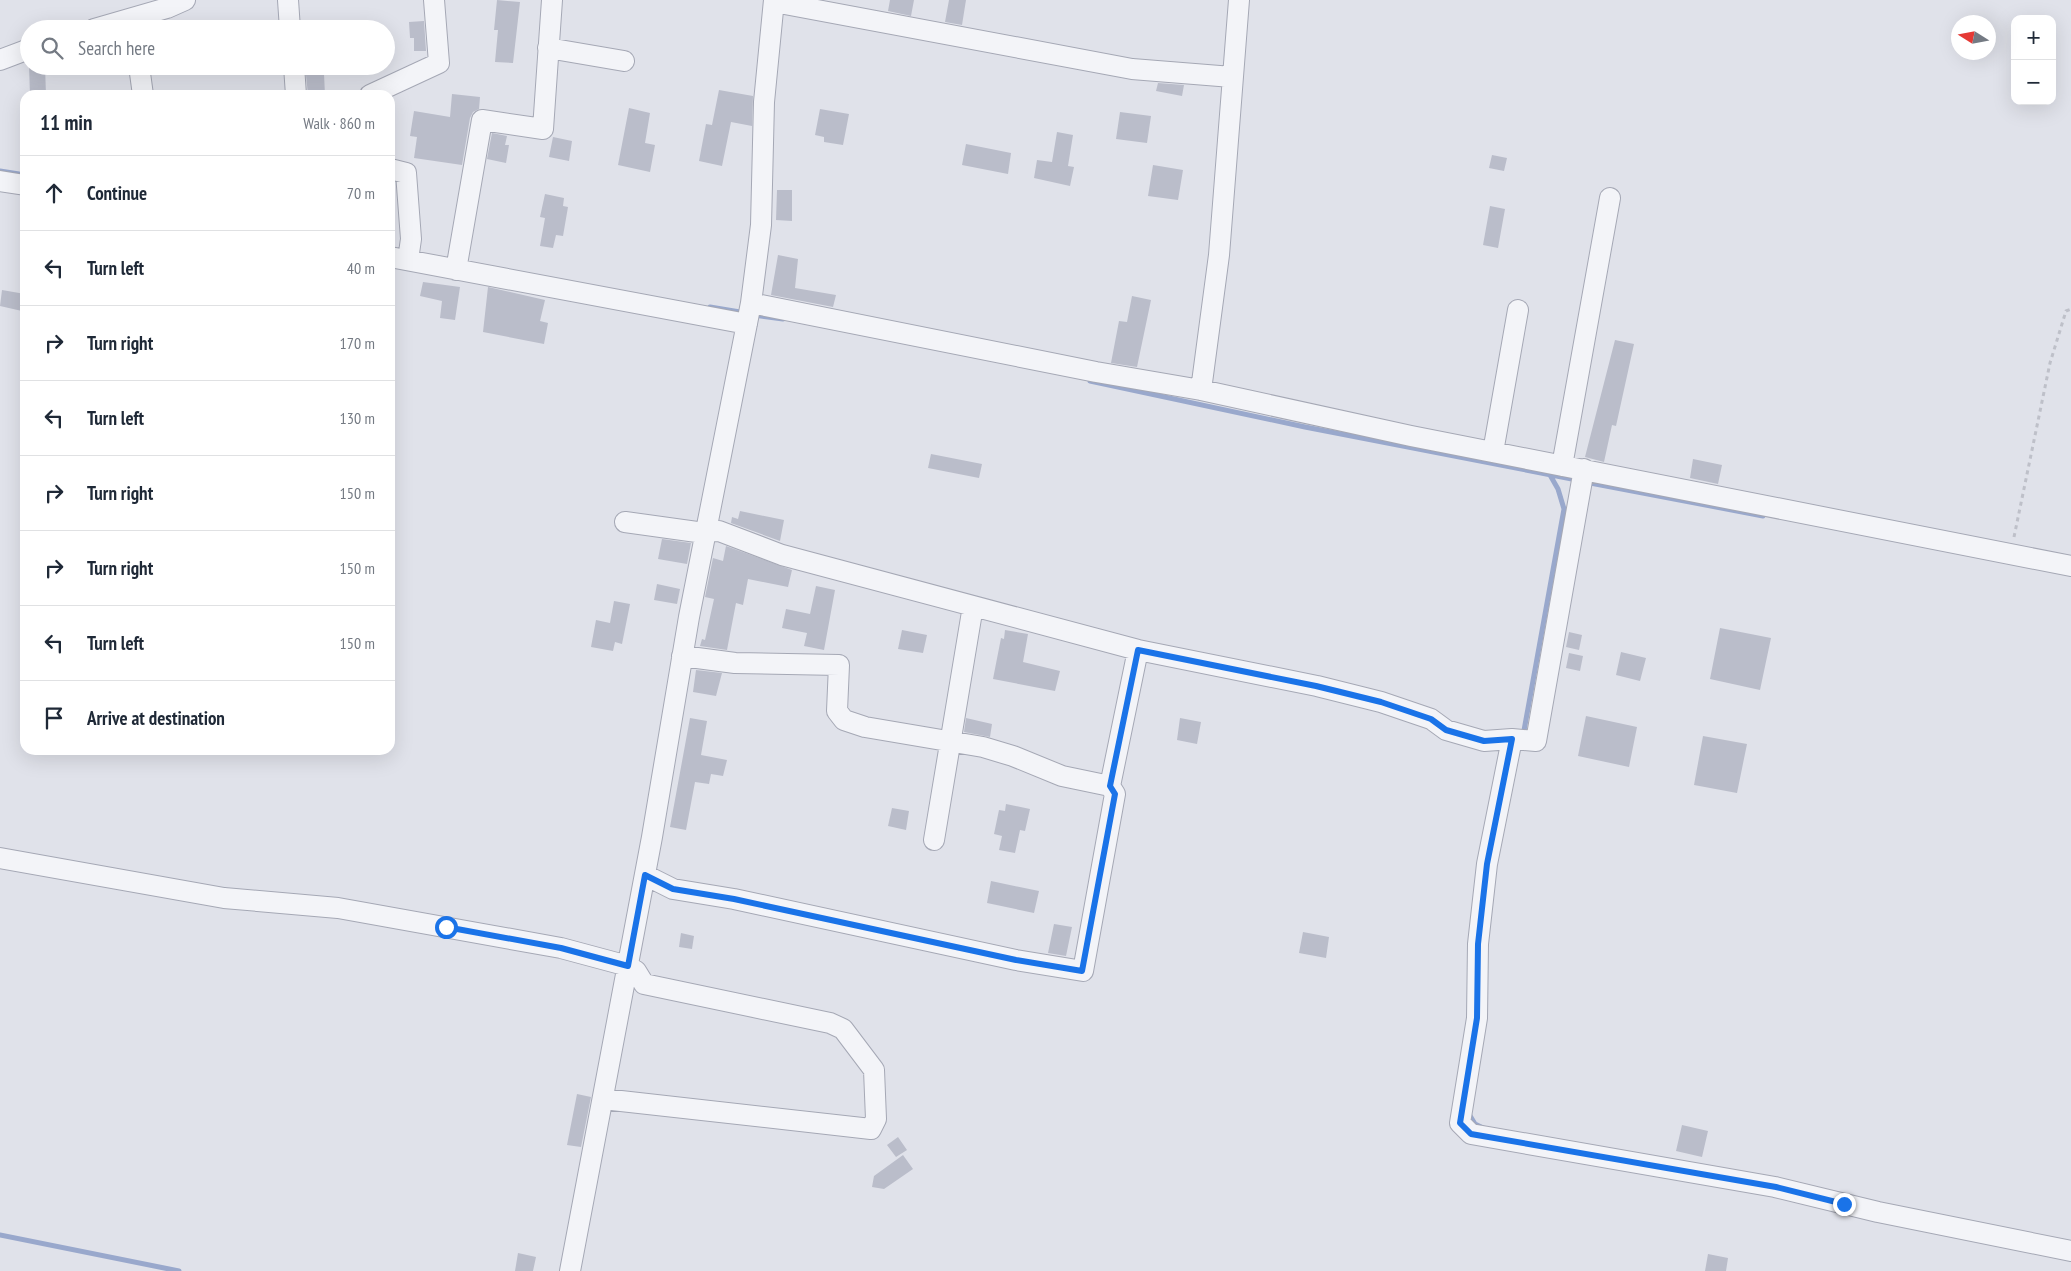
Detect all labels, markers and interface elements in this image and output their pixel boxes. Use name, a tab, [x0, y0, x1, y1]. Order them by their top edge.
north arrow	[1951, 15, 1996, 60]
map controls	[2011, 15, 2056, 105]
button: +	[2011, 15, 2056, 60]
search box	[20, 20, 395, 75]
icon: search	[38, 34, 66, 62]
text: Search here	[78, 36, 155, 60]
button: −	[2011, 60, 2056, 105]
text: 11 min	[40, 109, 92, 136]
text: Walk · 860 m	[303, 113, 375, 133]
icon: ahead	[40, 179, 68, 207]
text: Continue	[87, 181, 147, 205]
text: 70 m	[347, 183, 375, 203]
icon: left	[40, 254, 68, 282]
text: Turn left	[87, 256, 144, 280]
text: 40 m	[347, 258, 375, 278]
icon: right	[40, 329, 68, 357]
text: Turn right	[87, 331, 153, 355]
text: 170 m	[340, 333, 375, 353]
icon: left	[40, 404, 68, 432]
text: Turn left	[87, 406, 144, 430]
text: 130 m	[340, 408, 375, 428]
icon: right	[40, 479, 68, 507]
text: Turn right	[87, 481, 153, 505]
text: 150 m	[340, 483, 375, 503]
icon: right	[40, 554, 68, 582]
text: Turn right	[87, 556, 153, 580]
text: 150 m	[340, 558, 375, 578]
icon: left	[40, 629, 68, 657]
text: Turn left	[87, 631, 144, 655]
text: 150 m	[340, 633, 375, 653]
icon: arrive	[40, 704, 68, 732]
text: Arrive at destination	[87, 706, 225, 730]
route start	[435, 916, 458, 939]
route end	[1833, 1193, 1856, 1216]

